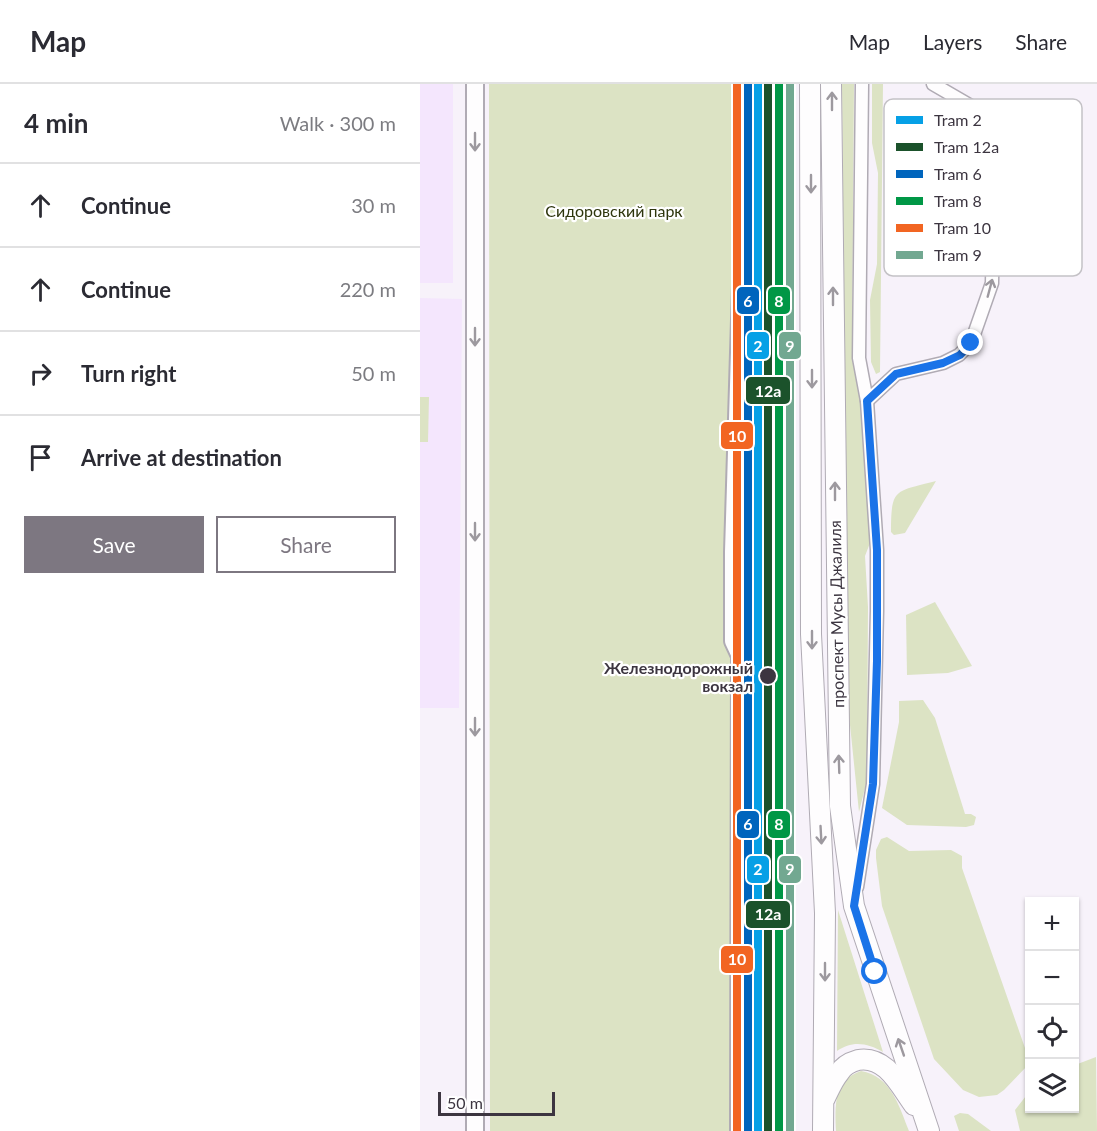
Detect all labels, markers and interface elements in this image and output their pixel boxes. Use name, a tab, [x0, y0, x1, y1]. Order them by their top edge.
text: Map	[30, 24, 86, 58]
text: Map	[849, 29, 890, 54]
text: Layers	[923, 29, 982, 54]
text: Share	[1015, 29, 1067, 54]
one-way arrow	[826, 91, 837, 111]
legend	[884, 99, 1082, 276]
text: 4 min	[24, 107, 88, 139]
text: Tram 2	[934, 110, 982, 129]
text: Walk · 300 m	[280, 111, 396, 135]
one-way arrow	[469, 132, 481, 152]
text: Tram 12а	[934, 137, 999, 156]
text: Tram 6	[934, 164, 982, 183]
one-way arrow	[805, 174, 817, 194]
icon: ahead	[24, 189, 57, 222]
text: Tram 8	[934, 191, 982, 210]
text: Continue	[81, 192, 171, 219]
text: 30 m	[351, 193, 396, 217]
park label: Сидоровский парк	[545, 201, 683, 220]
text: Tram 10	[934, 218, 991, 237]
text: Tram 9	[934, 245, 982, 264]
icon: ahead	[24, 273, 57, 306]
text: Continue	[81, 276, 171, 303]
text: 220 m	[340, 277, 396, 301]
one-way arrow	[985, 279, 996, 298]
line badge: 6	[736, 286, 760, 315]
line badge: 8	[767, 286, 791, 315]
one-way arrow	[827, 286, 839, 306]
text: 6	[743, 291, 753, 310]
text: 8	[774, 291, 784, 310]
one-way arrow	[469, 327, 481, 347]
route end	[957, 329, 983, 355]
line badge: 2	[746, 331, 770, 360]
line badge: 9	[778, 331, 802, 360]
text: 2	[753, 336, 763, 355]
text: 9	[785, 336, 795, 355]
icon: right	[24, 357, 57, 390]
text: Turn right	[81, 360, 176, 387]
text: 50 m	[351, 361, 396, 385]
one-way arrow	[806, 369, 818, 389]
line badge: 12а	[745, 376, 791, 405]
text: 12а	[755, 381, 781, 400]
line badge: 10	[720, 421, 754, 450]
text: 10	[728, 426, 746, 445]
icon: arrive	[24, 441, 57, 474]
text: Arrive at destination	[81, 444, 282, 471]
one-way arrow	[829, 481, 841, 501]
button: Save	[24, 516, 204, 573]
button: Share	[216, 516, 396, 573]
street label: проспект Мусы Джалиля	[825, 520, 847, 708]
one-way arrow	[469, 522, 481, 542]
one-way arrow	[806, 630, 817, 650]
place label: Железнодорожный вокзал	[604, 658, 753, 695]
marker: Железнодорожный вокзал	[758, 666, 778, 686]
one-way arrow	[469, 717, 481, 737]
one-way arrow	[833, 755, 844, 775]
line badge: 6	[736, 810, 760, 839]
line badge: 8	[767, 810, 791, 839]
text: 6	[743, 814, 753, 833]
text: 8	[774, 814, 784, 833]
one-way arrow	[816, 824, 827, 844]
line badge: 2	[746, 855, 770, 884]
line badge: 9	[778, 855, 802, 884]
text: 2	[753, 859, 763, 878]
text: 9	[785, 859, 795, 878]
map controls	[1025, 897, 1079, 1113]
button: +	[1025, 897, 1079, 951]
line badge: 12а	[745, 900, 791, 929]
text: 12а	[755, 904, 781, 923]
line badge: 10	[720, 945, 754, 974]
text: 10	[728, 949, 746, 968]
button: −	[1025, 951, 1079, 1005]
route start	[861, 958, 887, 984]
one-way arrow	[819, 961, 831, 981]
button: locate	[1025, 1005, 1079, 1059]
one-way arrow	[894, 1038, 905, 1057]
button: layers	[1025, 1059, 1079, 1113]
scale bar	[438, 1089, 555, 1116]
text: 50 m	[447, 1093, 483, 1112]

